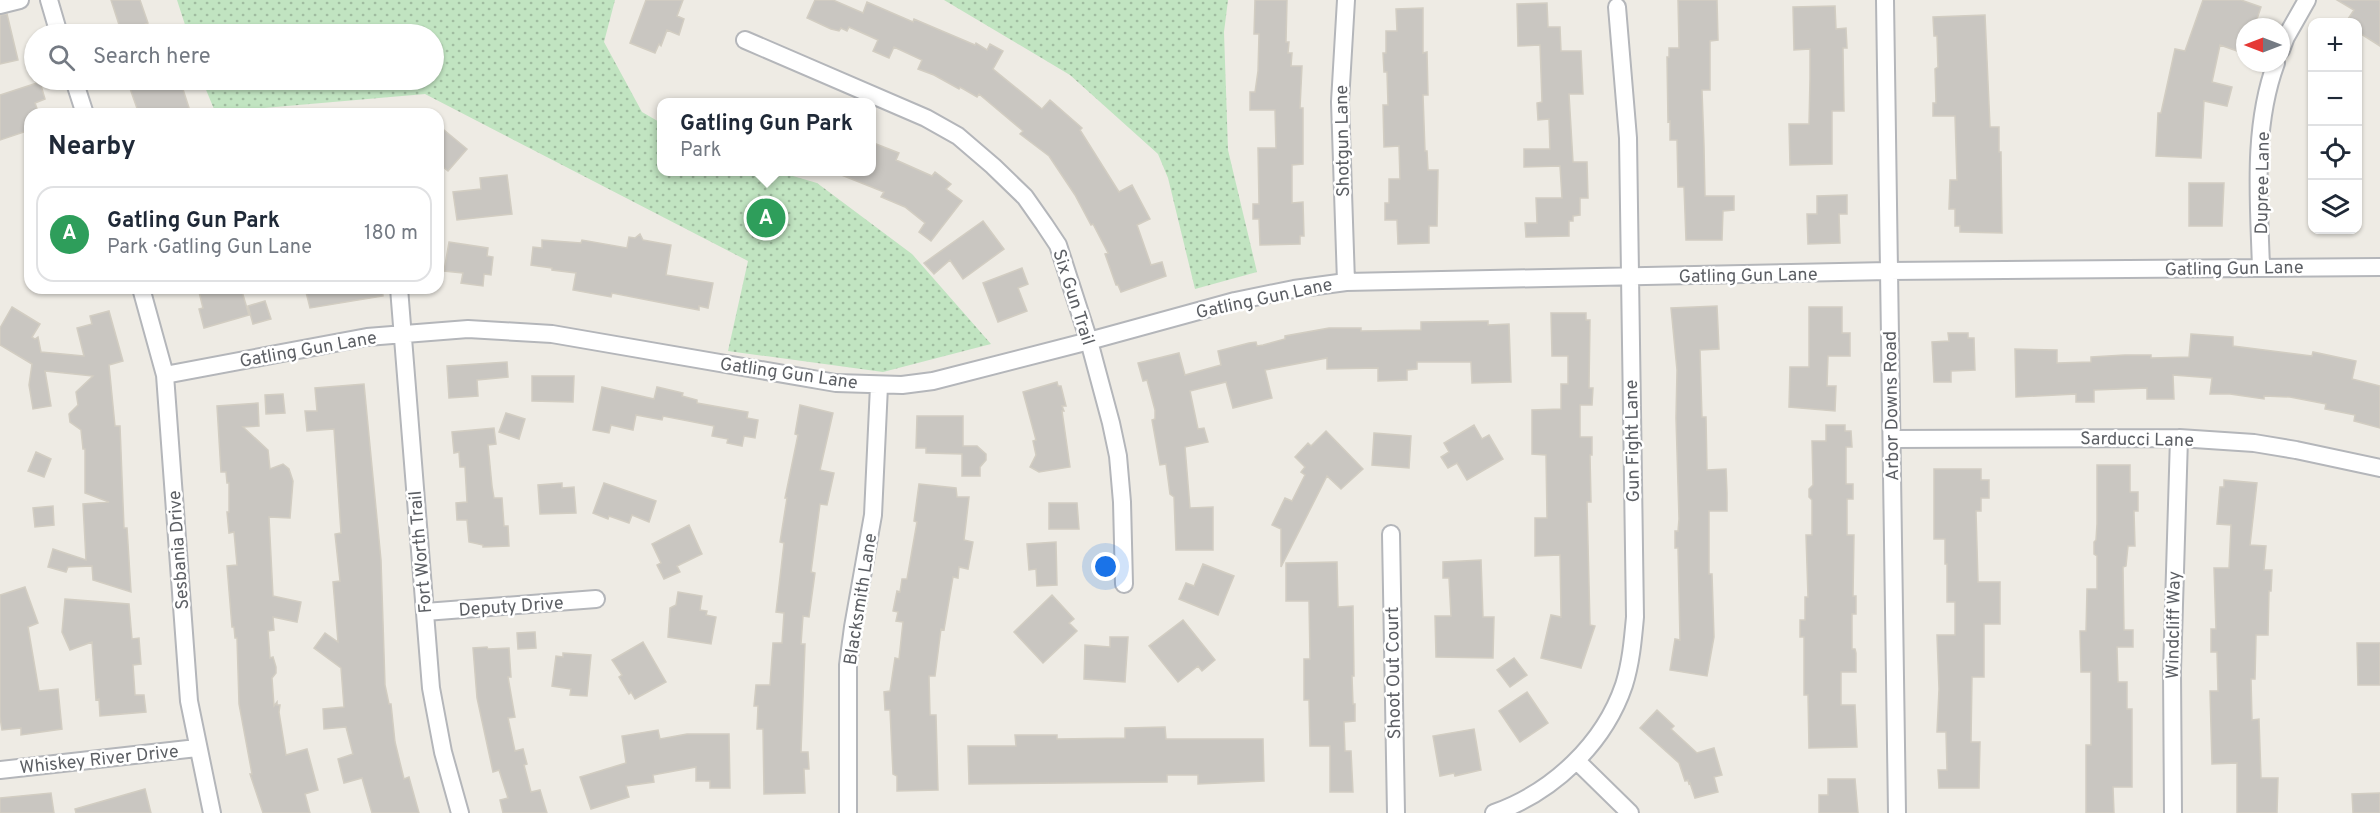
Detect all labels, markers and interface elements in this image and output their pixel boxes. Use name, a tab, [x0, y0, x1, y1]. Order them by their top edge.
north arrow	[2236, 18, 2290, 72]
map controls	[2308, 18, 2362, 234]
button: +	[2308, 18, 2362, 72]
search box	[24, 24, 444, 90]
icon: search	[45, 41, 78, 74]
text: Search here	[93, 44, 211, 71]
button: −	[2308, 72, 2362, 126]
street label: Shotgun Lane	[1331, 85, 1356, 197]
popup	[657, 98, 876, 176]
text: Gatling Gun Park	[680, 111, 853, 138]
button: locate	[2308, 126, 2362, 180]
text: Nearby	[48, 131, 136, 164]
street label: Dupree Lane	[2251, 131, 2276, 235]
text: Park	[680, 138, 721, 164]
button: layers	[2308, 180, 2362, 234]
pin: A	[746, 196, 786, 240]
text: Gatling Gun Park	[107, 208, 280, 235]
text: A	[62, 221, 77, 247]
text: 180 m	[364, 221, 418, 247]
text: Park · Gatling Gun Lane	[107, 235, 312, 261]
street label: Six Gun Trail	[1046, 247, 1099, 348]
street label: Gatling Gun Lane	[2164, 257, 2304, 282]
street label: Gatling Gun Lane	[1678, 264, 1818, 289]
street label: Gatling Gun Lane	[1194, 274, 1335, 325]
street label: Gatling Gun Lane	[238, 327, 379, 374]
street label: Arbor Downs Road	[1880, 331, 1905, 481]
street label: Gatling Gun Lane	[718, 353, 859, 396]
street label: Gun Fight Lane	[1621, 379, 1646, 502]
street label: Sarducci Lane	[2080, 428, 2194, 453]
street label: Sesbania Drive	[164, 489, 195, 610]
street label: Fort Worth Trail	[405, 490, 438, 614]
street label: Blacksmith Lane	[840, 532, 883, 667]
your location	[1091, 552, 1120, 581]
street label: Windcliff Way	[2162, 571, 2187, 679]
street label: Deputy Drive	[458, 592, 564, 623]
street label: Shoot Out Court	[1382, 606, 1407, 740]
street label: Whiskey River Drive	[19, 741, 180, 780]

